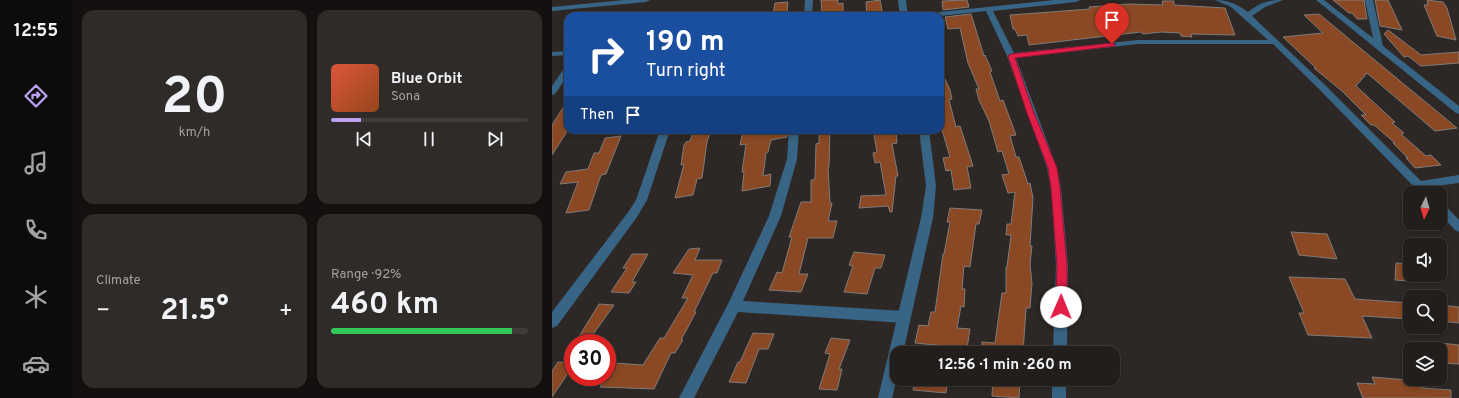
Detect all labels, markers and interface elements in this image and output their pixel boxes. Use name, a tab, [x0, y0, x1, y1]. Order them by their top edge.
pin	[1095, 3, 1129, 44]
icon: arrive	[1101, 9, 1123, 31]
text: 12:55	[14, 20, 58, 43]
text: 190 m	[646, 25, 724, 61]
icon: right	[580, 28, 632, 80]
text: Turn right	[646, 60, 726, 83]
text: 20	[162, 66, 228, 132]
text: Blue Orbit	[391, 70, 462, 89]
icon: directions	[22, 82, 50, 110]
text: Sona	[391, 89, 420, 105]
icon: arrive	[622, 104, 644, 126]
text: Then	[580, 106, 614, 125]
text: km/h	[179, 125, 210, 141]
icon: previous	[353, 128, 375, 150]
icon: pause	[418, 128, 440, 150]
icon: next	[484, 128, 506, 150]
icon: music	[22, 149, 50, 177]
north arrow	[1403, 186, 1447, 230]
map controls	[1403, 186, 1447, 386]
icon: phone	[22, 216, 50, 244]
button: sound	[1403, 238, 1447, 282]
text: Range · 92%	[331, 267, 401, 283]
text: Climate	[96, 273, 141, 289]
icon: climate	[22, 283, 50, 311]
position arrow	[1040, 286, 1082, 328]
text: 460 km	[331, 287, 439, 324]
button: search	[1403, 290, 1447, 334]
text: 21.5°	[160, 293, 229, 330]
text: −	[96, 298, 110, 325]
text: +	[279, 298, 293, 325]
speed limit sign: 30	[564, 334, 616, 386]
button: layers	[1403, 342, 1447, 386]
icon: car	[22, 350, 50, 378]
text: 12:56 · 1 min · 260 m	[938, 356, 1072, 375]

